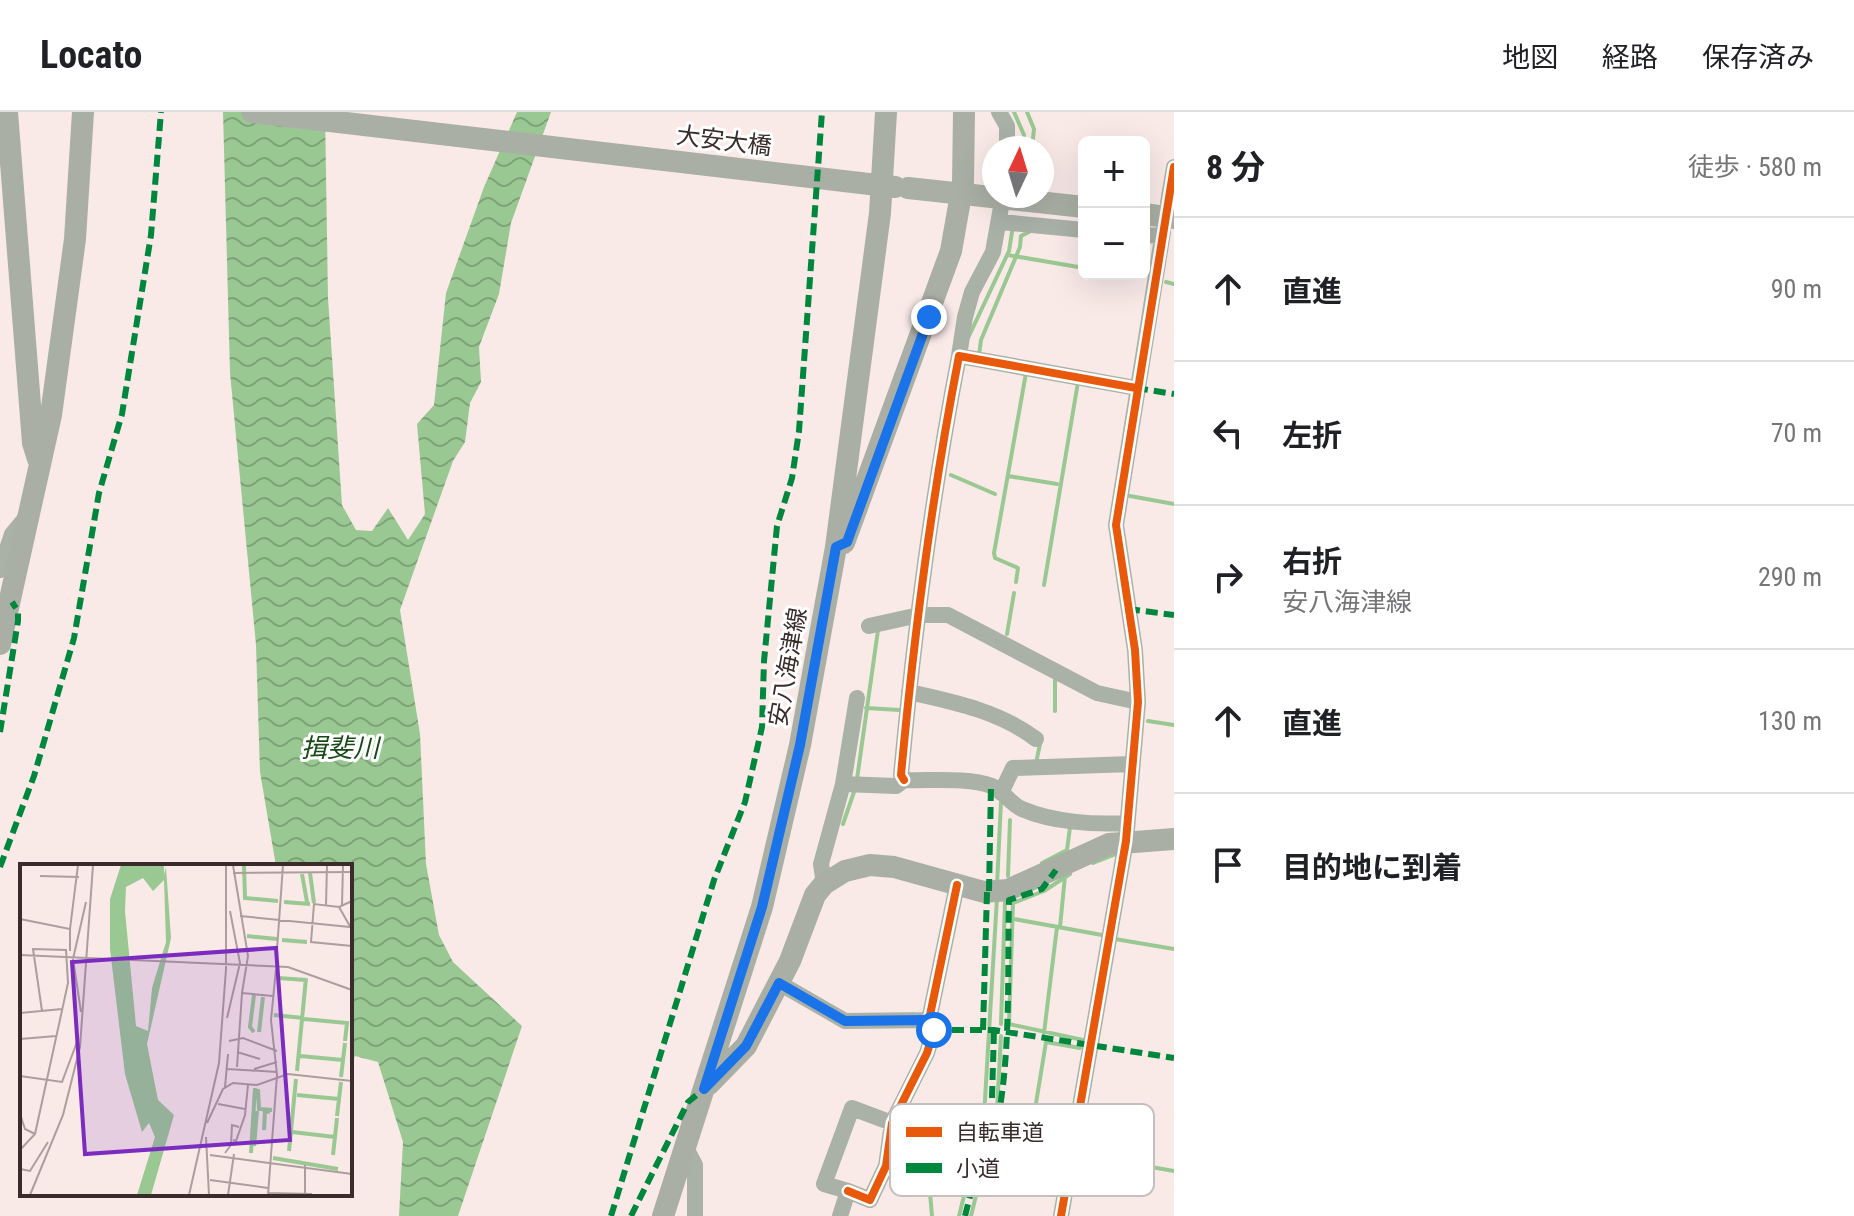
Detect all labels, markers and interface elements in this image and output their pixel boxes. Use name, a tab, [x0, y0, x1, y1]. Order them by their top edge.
text: Locato	[40, 33, 142, 77]
text: 地図	[1502, 41, 1558, 74]
text: 経路	[1602, 41, 1658, 74]
text: 保存済み	[1702, 41, 1814, 74]
street label: 大安大橋	[675, 121, 773, 161]
north arrow	[982, 136, 1054, 208]
map controls	[1078, 136, 1150, 280]
button: +	[1078, 136, 1150, 208]
text: 8 分	[1206, 147, 1265, 187]
text: 徒歩 · 580 m	[1688, 152, 1822, 182]
button: −	[1078, 208, 1150, 280]
icon: ahead	[1206, 267, 1250, 311]
text: 直進	[1282, 274, 1342, 309]
text: 90 m	[1771, 274, 1822, 304]
route end	[911, 299, 947, 335]
icon: left	[1206, 411, 1250, 455]
text: 左折	[1282, 418, 1342, 453]
text: 70 m	[1771, 418, 1822, 448]
text: 右折	[1282, 544, 1342, 579]
icon: right	[1206, 555, 1250, 599]
text: 290 m	[1758, 562, 1822, 592]
text: 安八海津線	[1282, 587, 1412, 617]
street label: 安八海津線	[764, 605, 812, 729]
icon: ahead	[1206, 699, 1250, 743]
text: 直進	[1282, 706, 1342, 741]
text: 130 m	[1758, 706, 1822, 736]
water label: 揖斐川	[301, 733, 382, 763]
icon: arrive	[1206, 843, 1250, 887]
text: 目的地に到着	[1282, 850, 1462, 885]
inset map	[20, 864, 352, 1196]
route start	[916, 1012, 952, 1048]
legend	[890, 1104, 1154, 1196]
text: 自転車道	[956, 1120, 1044, 1145]
text: 小道	[956, 1156, 1000, 1181]

